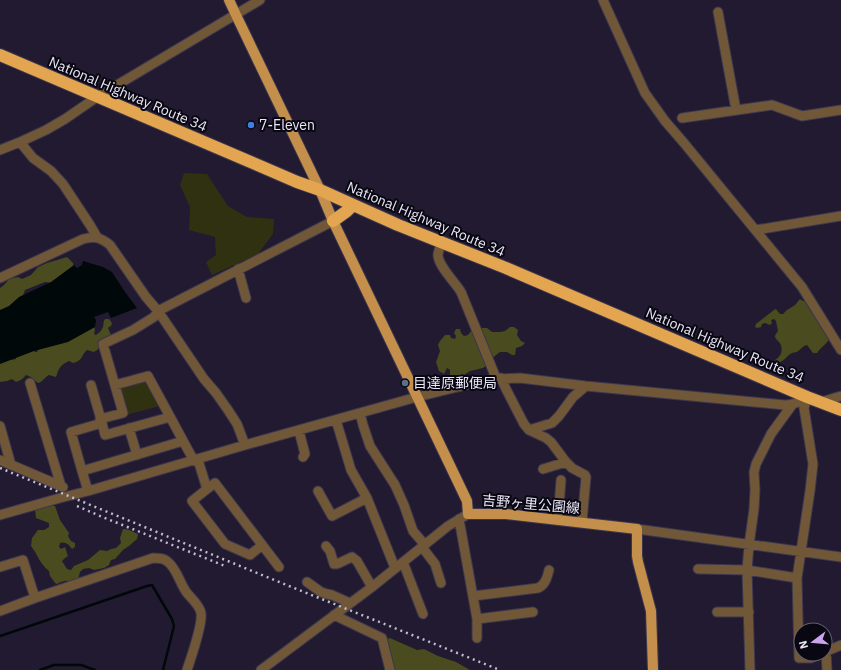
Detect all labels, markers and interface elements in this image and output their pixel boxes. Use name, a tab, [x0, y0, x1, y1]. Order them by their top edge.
street label: National Highway Route 34	[46, 52, 210, 136]
place label: 7-Eleven	[259, 116, 315, 134]
marker: 7-Eleven	[246, 120, 256, 130]
street label: National Highway Route 34	[344, 177, 508, 261]
street label: National Highway Route 34	[643, 303, 807, 387]
place label: 目達原郵便局	[413, 374, 497, 392]
marker: 目達原郵便局	[400, 378, 410, 388]
street label: 吉野ヶ里公園線	[481, 491, 581, 517]
north arrow	[793, 622, 833, 662]
text: N	[796, 639, 811, 651]

